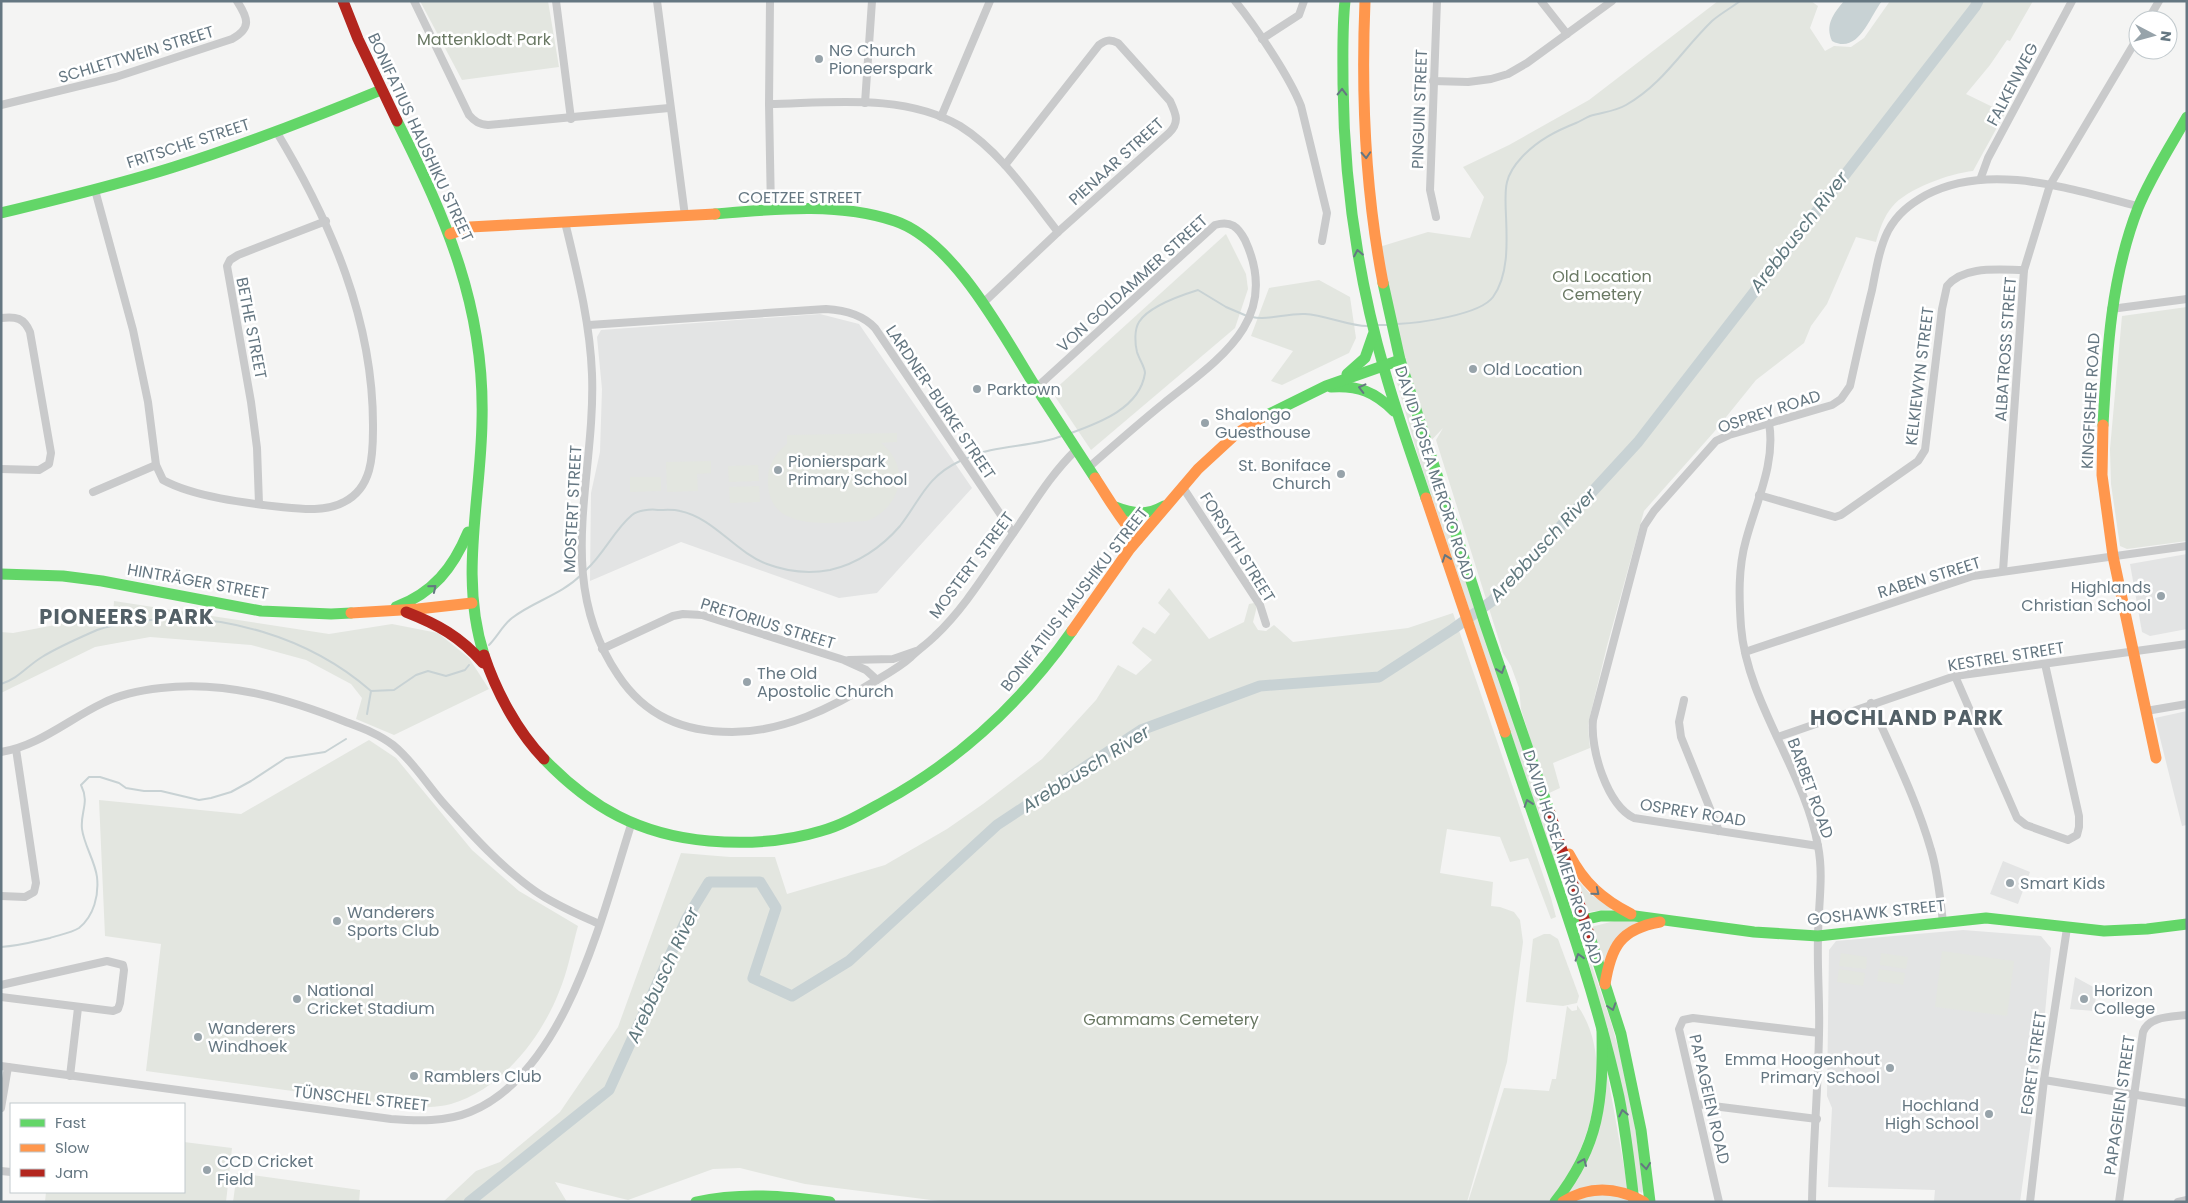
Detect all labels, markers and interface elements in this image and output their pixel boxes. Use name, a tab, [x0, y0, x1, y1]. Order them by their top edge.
north arrow	[2128, 10, 2178, 60]
street label: SCHLETTWEIN STREET	[56, 20, 217, 89]
park label: Mattenklodt Park	[417, 28, 552, 51]
street label: BONIFATIUS HAUSHIKU STREET	[362, 29, 479, 246]
text: N	[2155, 30, 2176, 43]
place label: NG Church Pioneerspark	[829, 39, 933, 80]
street label: FALKENWEG	[1981, 39, 2044, 130]
street label: PINGUIN STREET	[1406, 48, 1433, 169]
marker: NG Church Pioneerspark	[813, 53, 825, 65]
one-way arrow	[1337, 88, 1348, 96]
street label: PIENAAR STREET	[1064, 112, 1169, 210]
street label: FRITSCHE STREET	[123, 113, 253, 174]
one-way arrow	[1360, 151, 1371, 159]
water label: Arebbusch River	[1743, 165, 1854, 298]
street label: COETZEE STREET	[738, 186, 862, 209]
street label: VON GOLDAMMER STREET	[1052, 209, 1213, 357]
one-way arrow	[1353, 249, 1363, 258]
park label: Old Location Cemetery	[1552, 265, 1652, 306]
street label: BETHE STREET	[230, 275, 273, 381]
street label: ALBATROSS STREET	[1989, 275, 2022, 422]
street label: KELKIEWYN STREET	[1900, 305, 1939, 447]
street label: LARDNER-BURKE STREET	[880, 320, 1001, 484]
street label: KINGFISHER ROAD	[2075, 332, 2106, 470]
place label: Old Location	[1483, 358, 1583, 381]
street label: DAVID HOSEA MERORO ROAD	[1389, 363, 1480, 583]
marker: Old Location	[1467, 363, 1479, 375]
place label: Parktown	[987, 378, 1061, 401]
marker: Parktown	[971, 383, 983, 395]
one-way arrow	[1358, 383, 1366, 394]
street label: OSPREY ROAD	[1715, 384, 1824, 439]
place label: Shalongo Guesthouse	[1215, 403, 1311, 444]
marker: Shalongo Guesthouse	[1199, 417, 1211, 429]
street label: MOSTERT STREET	[558, 444, 587, 574]
place label: Pionierspark Primary School	[788, 450, 907, 491]
place label: St. Boniface Church	[1238, 454, 1331, 495]
marker: Pionierspark Primary School	[772, 464, 784, 476]
marker: St. Boniface Church	[1335, 468, 1347, 480]
water label: Arebbusch River	[1483, 482, 1603, 607]
street label: FORSYTH STREET	[1194, 488, 1281, 607]
street label: BONIFATIUS HAUSHIKU STREET	[995, 502, 1154, 696]
street label: MOSTERT STREET	[924, 507, 1019, 623]
street label: RABEN STREET	[1875, 551, 1984, 604]
one-way arrow	[1441, 554, 1451, 562]
street label: HINTRÄGER STREET	[126, 558, 271, 605]
place label: Highlands Christian School	[2021, 576, 2151, 617]
one-way arrow	[427, 585, 436, 593]
marker: Highlands Christian School	[2155, 590, 2167, 602]
street label: PRETORIUS STREET	[698, 592, 838, 655]
district label: PIONEERS PARK	[39, 602, 215, 631]
street label: KESTREL STREET	[1946, 636, 2066, 677]
place label: The Old Apostolic Church	[757, 662, 894, 703]
one-way arrow	[1495, 665, 1505, 674]
marker: The Old Apostolic Church	[741, 676, 753, 688]
district label: HOCHLAND PARK	[1810, 703, 2004, 732]
water label: Arebbusch River	[1016, 719, 1156, 819]
street label: BARBET ROAD	[1782, 735, 1839, 842]
street label: DAVID HOSEA MERORO ROAD	[1517, 747, 1608, 967]
street label: OSPREY ROAD	[1638, 793, 1748, 832]
one-way arrow	[1524, 799, 1534, 807]
place label: Smart Kids	[2020, 872, 2105, 895]
marker: Smart Kids	[2004, 877, 2016, 889]
one-way arrow	[1590, 887, 1599, 895]
street label: GOSHAWK STREET	[1806, 894, 1947, 931]
place label: Wanderers Sports Club	[347, 901, 439, 942]
water label: Arebbusch River	[620, 902, 705, 1047]
marker: Wanderers Sports Club	[331, 915, 343, 927]
one-way arrow	[1575, 953, 1585, 962]
place label: National Cricket Stadium	[307, 979, 435, 1020]
place label: Horizon College	[2094, 979, 2155, 1020]
marker: National Cricket Stadium	[291, 993, 303, 1005]
marker: Horizon College	[2078, 993, 2090, 1005]
one-way arrow	[1606, 1002, 1616, 1011]
park label: Gammams Cemetery	[1083, 1008, 1259, 1031]
street label: EGRET STREET	[2015, 1009, 2052, 1116]
place label: Wanderers Windhoek	[208, 1017, 296, 1058]
marker: Wanderers Windhoek	[192, 1031, 204, 1043]
street label: PAPAGEIEN ROAD	[1683, 1032, 1736, 1166]
street label: PAPAGEIEN STREET	[2098, 1033, 2141, 1177]
place label: Emma Hoogenhout Primary School	[1725, 1048, 1880, 1089]
marker: Emma Hoogenhout Primary School	[1884, 1062, 1896, 1074]
place label: Ramblers Club	[424, 1065, 542, 1088]
marker: Ramblers Club	[408, 1070, 420, 1082]
street label: TÜNSCHEL STREET	[292, 1080, 430, 1117]
place label: Hochland High School	[1885, 1094, 1979, 1135]
legend	[10, 1103, 185, 1193]
marker: Hochland High School	[1983, 1108, 1995, 1120]
one-way arrow	[1618, 1109, 1629, 1118]
text: Fast	[55, 1112, 86, 1133]
text: Slow	[55, 1137, 90, 1158]
place label: CCD Cricket Field	[217, 1150, 313, 1191]
one-way arrow	[1576, 1158, 1587, 1167]
text: Jam	[55, 1162, 89, 1183]
one-way arrow	[1640, 1162, 1651, 1170]
marker: CCD Cricket Field	[201, 1164, 213, 1176]

